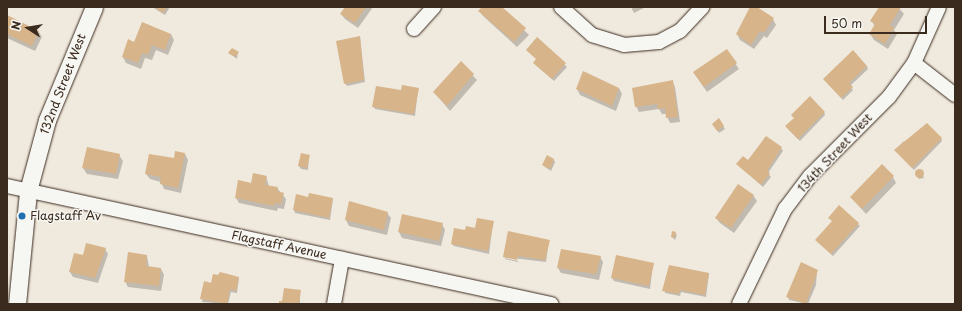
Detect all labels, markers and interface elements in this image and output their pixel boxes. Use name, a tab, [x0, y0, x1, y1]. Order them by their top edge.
north arrow	[8, 8, 48, 48]
scale bar	[826, 8, 929, 34]
text: 50 m	[831, 14, 862, 32]
text: N	[7, 19, 25, 31]
street label: 132nd Street West	[37, 32, 89, 136]
street label: 134th Street West	[794, 110, 876, 196]
place label: Flagstaff Av	[30, 209, 101, 223]
marker: Flagstaff Av	[17, 211, 27, 221]
street label: Flagstaff Avenue	[230, 228, 328, 262]

